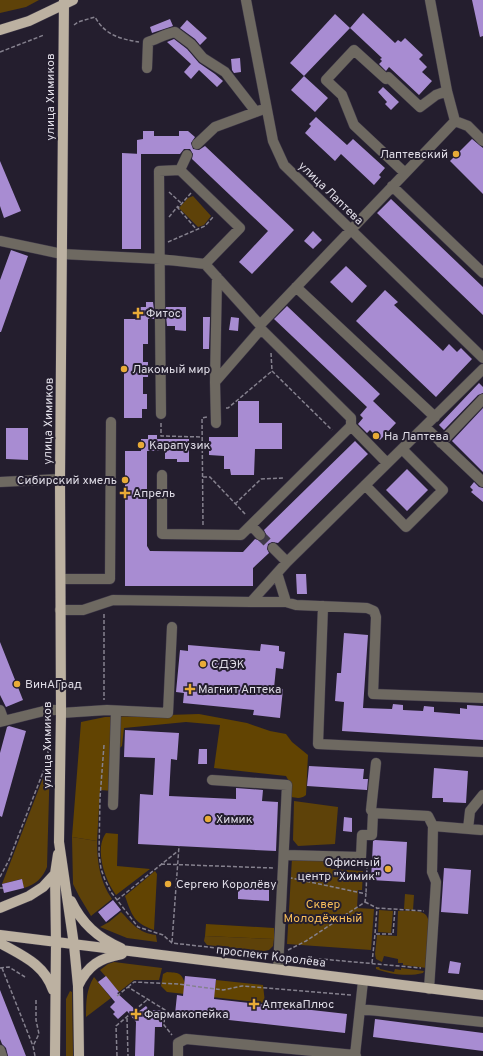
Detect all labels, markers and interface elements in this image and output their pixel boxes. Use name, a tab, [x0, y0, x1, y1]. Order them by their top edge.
street label: улица Химиков	[43, 53, 59, 141]
place label: Лаптевский	[380, 147, 448, 163]
marker: Лаптевский	[451, 149, 461, 159]
street label: улица Лаптева	[294, 158, 366, 229]
place label: Фитос	[146, 306, 181, 322]
marker: Фитос	[133, 308, 143, 318]
place label: Лакомый мир	[132, 362, 211, 378]
marker: Лакомый мир	[119, 364, 129, 374]
street label: улица Химиков	[40, 377, 58, 465]
place label: На Лаптева	[384, 429, 449, 445]
marker: На Лаптева	[371, 431, 381, 441]
place label: Карапузик	[149, 438, 210, 454]
marker: Карапузик	[136, 440, 146, 450]
place label: Сибирский хмель	[17, 473, 117, 489]
marker: Сибирский хмель	[120, 475, 130, 485]
place label: Апрель	[133, 486, 175, 502]
marker: Апрель	[120, 488, 130, 498]
place label: СДЭК	[211, 657, 245, 673]
marker: СДЭК	[198, 659, 208, 669]
place label: ВинАГрад	[25, 677, 82, 693]
marker: ВинАГрад	[12, 679, 22, 689]
place label: Магнит Аптека	[198, 682, 281, 698]
marker: Магнит Аптека	[185, 684, 195, 694]
street label: улица Химиков	[40, 701, 56, 789]
place label: Химик	[216, 812, 253, 828]
marker: Химик	[203, 814, 213, 824]
place label: Офисный центр "Химик"	[298, 855, 380, 885]
marker: Офисный центр "Химик"	[383, 864, 393, 874]
place label: Сергею Королёву	[176, 877, 277, 893]
marker: Сергею Королёву	[163, 879, 173, 889]
park label: Сквер Молодёжный	[284, 897, 362, 927]
street label: проспект Королёва	[215, 942, 327, 972]
place label: АптекаПлюс	[262, 997, 334, 1013]
marker: АптекаПлюс	[249, 999, 259, 1009]
place label: Фармакопейка	[144, 1007, 229, 1023]
marker: Фармакопейка	[131, 1009, 141, 1019]

